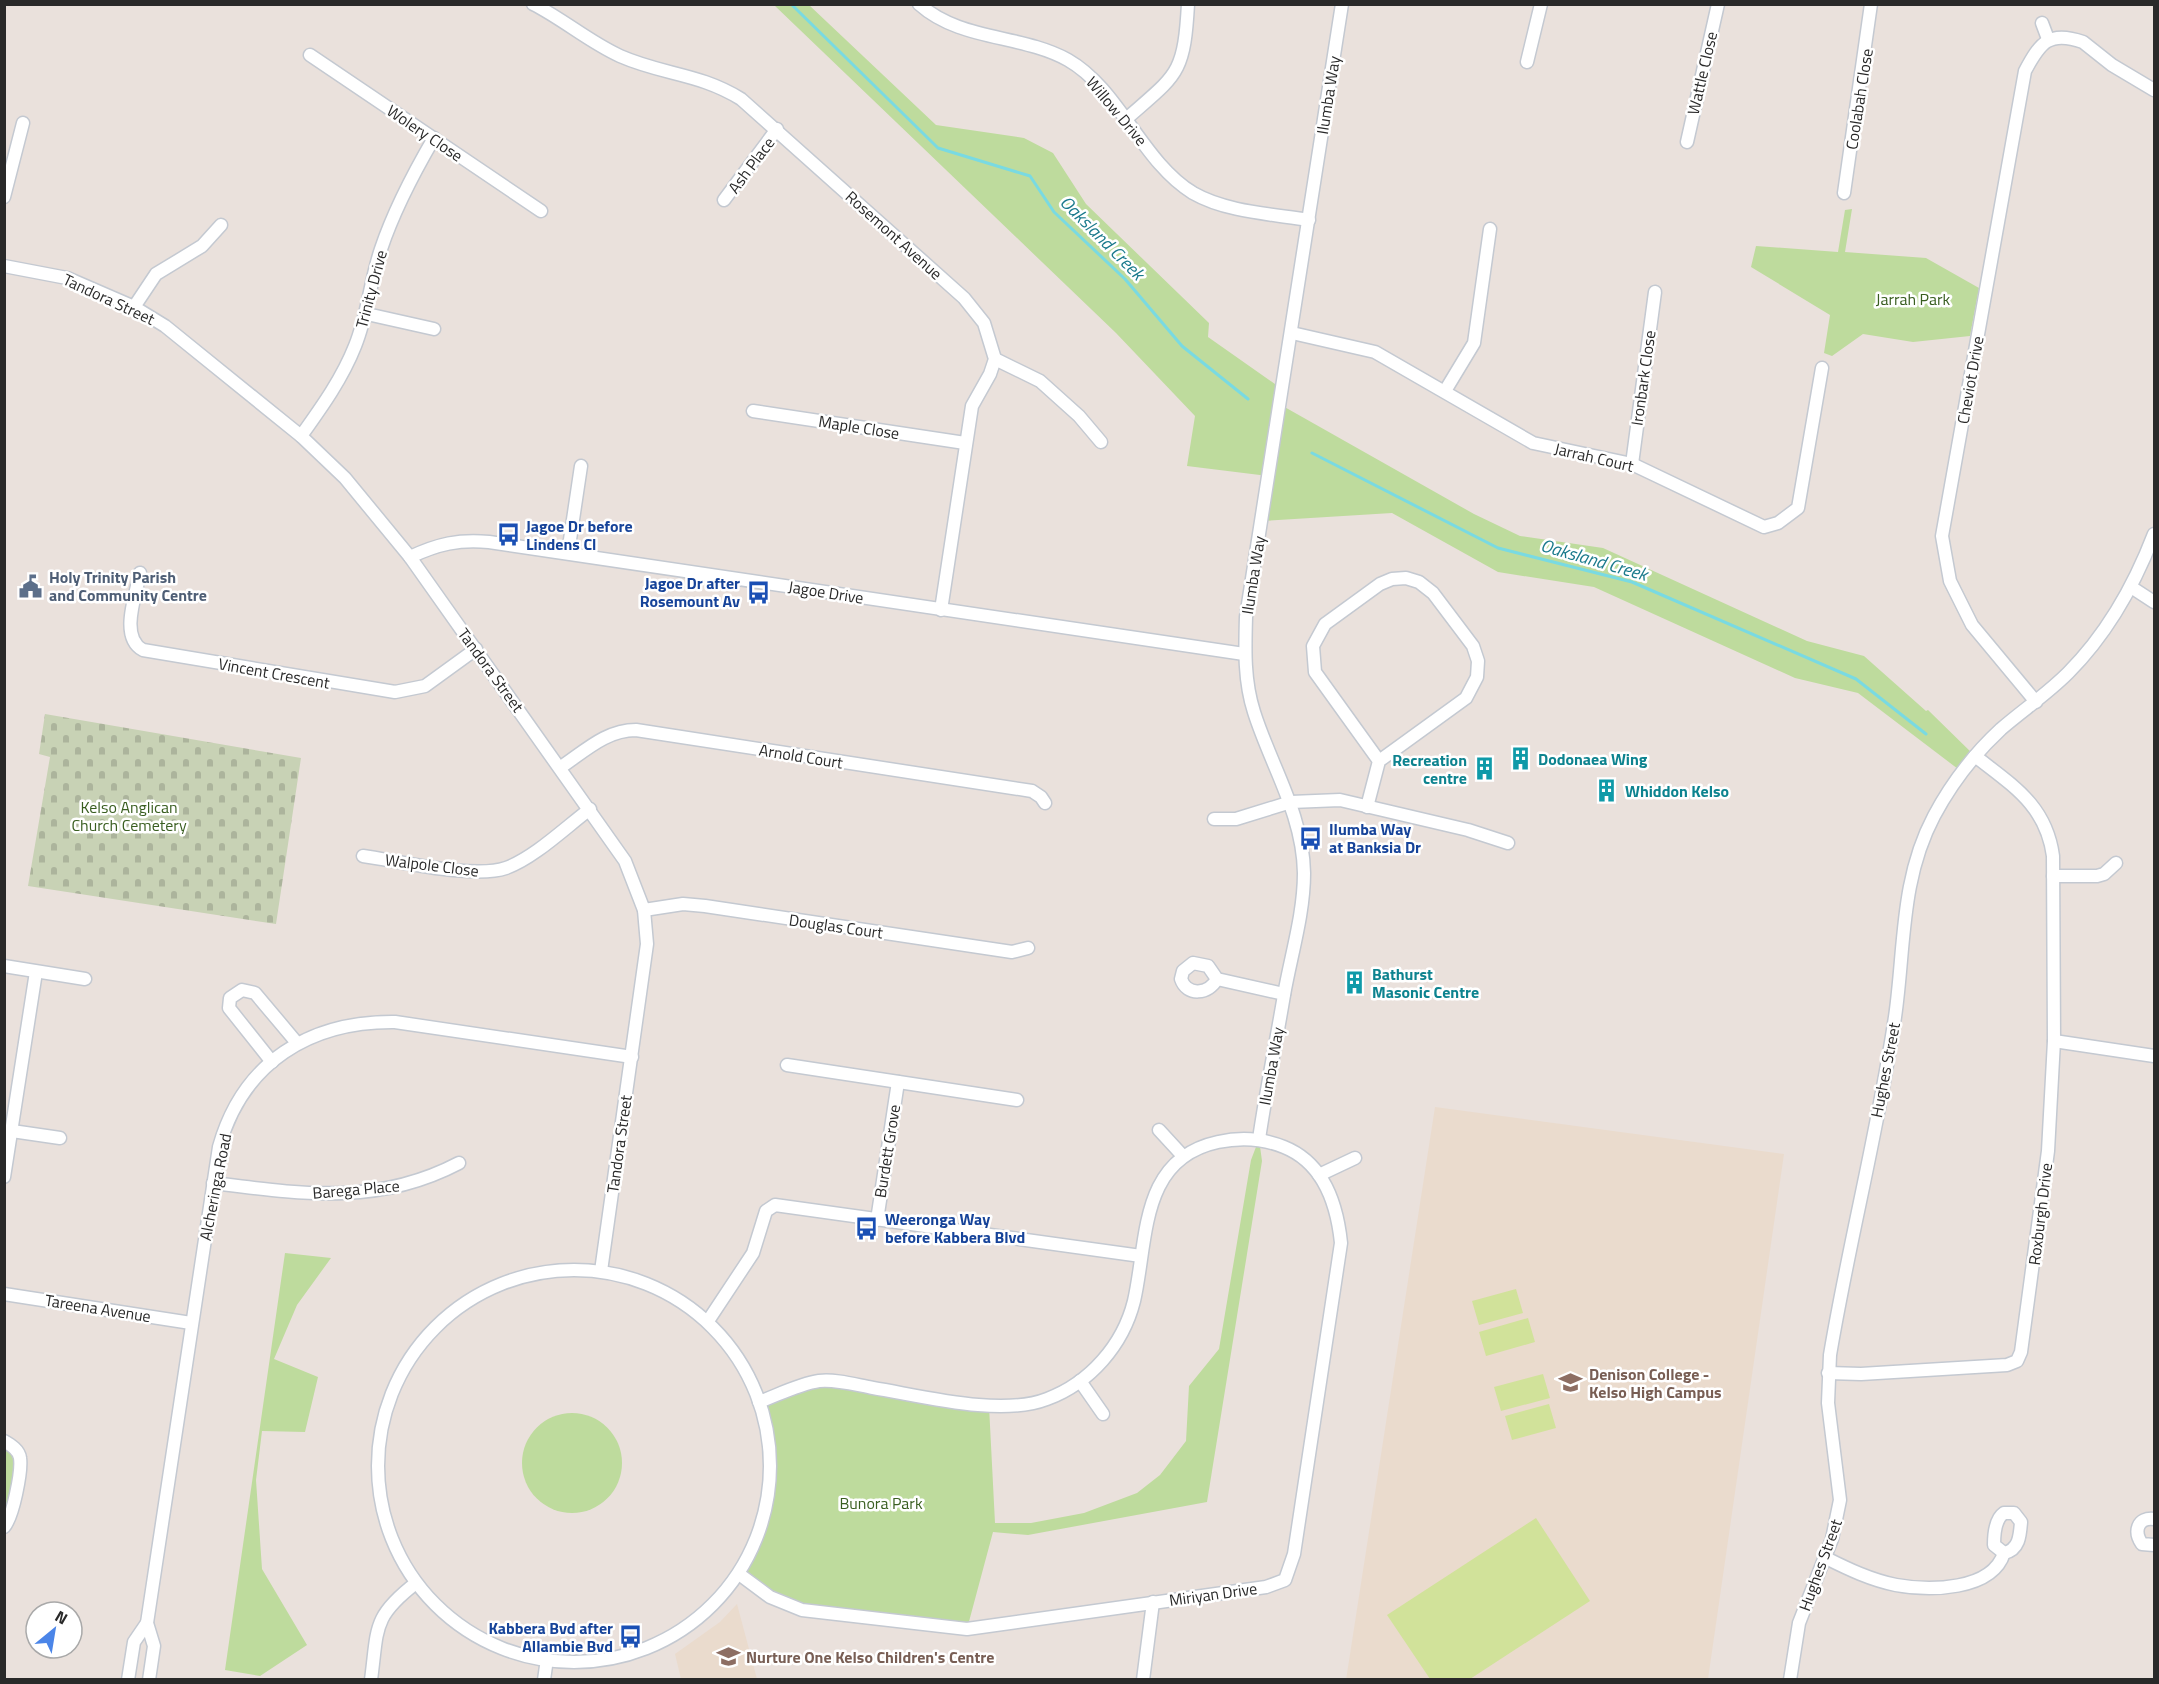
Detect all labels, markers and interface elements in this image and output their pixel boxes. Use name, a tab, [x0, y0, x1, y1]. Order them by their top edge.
street label: Wattle Close	[1681, 29, 1723, 117]
street label: Coolabah Close	[1839, 47, 1879, 151]
street label: Ilumba Way	[1310, 54, 1346, 136]
street label: Willow Drive	[1081, 71, 1153, 151]
street label: Wolery Close	[382, 99, 468, 167]
street label: Ash Place	[722, 132, 780, 198]
street label: Rosemont Avenue	[840, 185, 948, 285]
water label: Oaksland Creek	[1054, 189, 1152, 287]
street label: Trinity Drive	[349, 247, 393, 331]
street label: Tandora Street	[59, 267, 159, 331]
park label: Jarrah Park	[1876, 287, 1951, 311]
street label: Ironbark Close	[1624, 329, 1662, 427]
street label: Cheviot Drive	[1950, 334, 1990, 426]
street label: Maple Close	[817, 409, 901, 445]
street label: Jarrah Court	[1552, 436, 1636, 478]
place label: Jagoe Dr before Lindens Cl	[526, 514, 633, 556]
bus stop icon: Jagoe Dr before Lindens Cl	[495, 522, 521, 548]
water label: Oaksland Creek	[1538, 531, 1653, 588]
street label: Ilumba Way	[1235, 534, 1271, 616]
place label: Holy Trinity Parish and Community Centre	[49, 565, 207, 607]
place label: Jagoe Dr after Rosemount Av	[640, 571, 740, 613]
public building icon: Holy Trinity Parish and Community Centre	[18, 573, 44, 599]
street label: Jagoe Drive	[787, 574, 865, 610]
bus stop icon: Jagoe Dr after Rosemount Av	[745, 579, 771, 605]
street label: Tandora Street	[452, 623, 530, 717]
street label: Vincent Crescent	[216, 651, 332, 695]
street label: Arnold Court	[757, 738, 845, 775]
building icon: Dodonaea Wing	[1507, 746, 1533, 772]
place label: Dodonaea Wing	[1538, 747, 1648, 771]
place label: Recreation centre	[1392, 748, 1467, 790]
building icon: Recreation centre	[1472, 756, 1498, 782]
building icon: Whiddon Kelso	[1594, 778, 1620, 804]
place label: Whiddon Kelso	[1625, 779, 1729, 803]
park label: Kelso Anglican Church Cemetery	[71, 795, 187, 837]
place label: Ilumba Way at Banksia Dr	[1329, 817, 1421, 859]
bus stop icon: Ilumba Way at Banksia Dr	[1298, 825, 1324, 851]
street label: Walpole Close	[384, 847, 480, 883]
street label: Douglas Court	[787, 908, 885, 945]
place label: Bathurst Masonic Centre	[1372, 962, 1479, 1004]
building icon: Bathurst Masonic Centre	[1341, 970, 1367, 996]
street label: Hughes Street	[1864, 1020, 1906, 1120]
street label: Ilumba Way	[1252, 1025, 1290, 1107]
street label: Tandora Street	[600, 1093, 638, 1195]
street label: Burdett Grove	[868, 1103, 906, 1199]
street label: Alcheringa Road	[193, 1131, 237, 1243]
street label: Roxburgh Drive	[2022, 1161, 2058, 1267]
street label: Barega Place	[311, 1173, 401, 1205]
place label: Weeronga Way before Kabbera Blvd	[885, 1207, 1025, 1249]
bus stop icon: Weeronga Way before Kabbera Blvd	[854, 1215, 880, 1241]
street label: Tareena Avenue	[43, 1288, 153, 1328]
place label: Denison College - Kelso High Campus	[1589, 1362, 1722, 1404]
school or university icon: Denison College - Kelso High Campus	[1558, 1370, 1584, 1396]
park label: Bunora Park	[839, 1491, 923, 1515]
street label: Hughes Street	[1792, 1515, 1848, 1614]
street label: Miriyan Drive	[1167, 1576, 1259, 1612]
north arrow	[24, 1600, 84, 1660]
text: N	[51, 1604, 72, 1630]
place label: Kabbera Bvd after Allambie Bvd	[488, 1616, 613, 1658]
bus stop icon: Kabbera Bvd after Allambie Bvd	[618, 1624, 644, 1650]
school or university icon: Nurture One Kelso Children's Centre	[715, 1644, 741, 1670]
place label: Nurture One Kelso Children's Centre	[746, 1645, 994, 1669]

